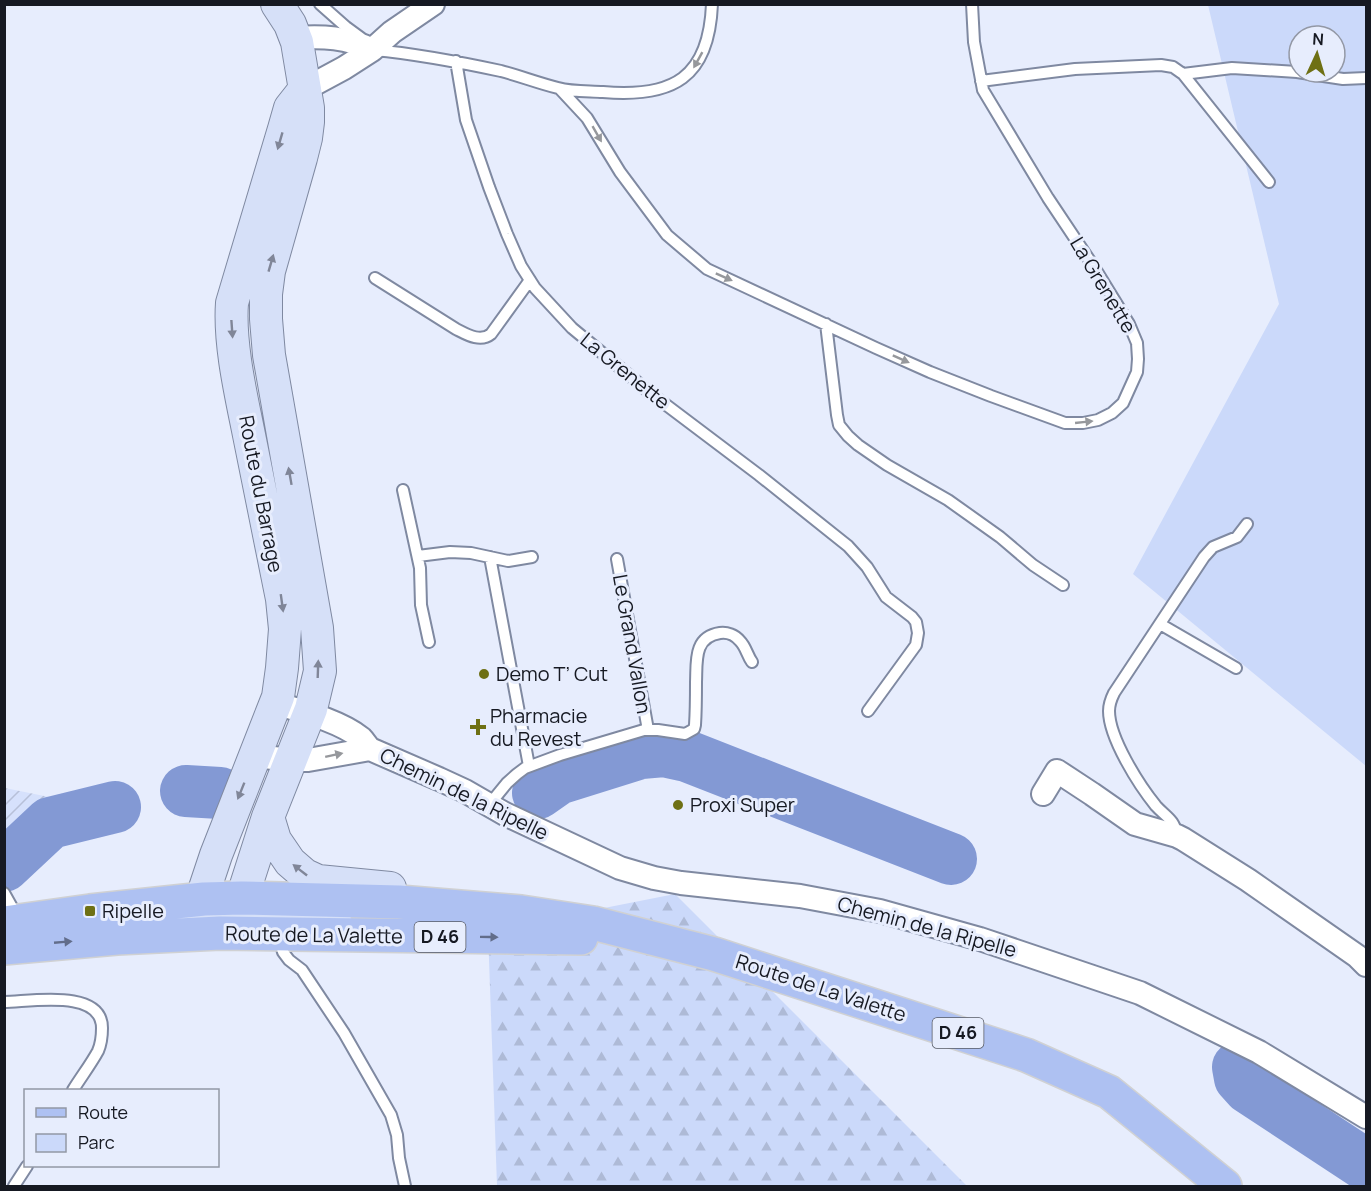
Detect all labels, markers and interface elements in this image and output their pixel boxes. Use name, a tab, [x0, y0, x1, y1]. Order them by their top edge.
north arrow	[1287, 24, 1347, 84]
text: N	[1312, 28, 1325, 50]
one-way arrow	[693, 52, 703, 69]
one-way arrow	[591, 126, 602, 142]
one-way arrow	[275, 132, 284, 150]
street label: La Grenette	[1064, 232, 1143, 338]
one-way arrow	[267, 254, 276, 272]
one-way arrow	[716, 272, 733, 281]
one-way arrow	[227, 319, 237, 338]
street label: La Grenette	[575, 326, 676, 415]
one-way arrow	[893, 354, 911, 364]
street label: Route du Barrage	[233, 413, 290, 575]
one-way arrow	[1075, 417, 1094, 427]
one-way arrow	[285, 466, 294, 485]
street label: Le Grand Vallon	[607, 572, 658, 716]
one-way arrow	[277, 594, 286, 613]
one-way arrow	[314, 659, 323, 678]
place label: Demo T’ Cut	[496, 660, 608, 687]
marker: Demo T’ Cut	[477, 667, 491, 681]
place label: Pharmacie du Revest	[490, 702, 587, 752]
marker: Pharmacie du Revest	[471, 720, 485, 734]
street label: Chemin de la Ripelle	[375, 741, 553, 846]
one-way arrow	[325, 750, 344, 759]
one-way arrow	[236, 782, 245, 800]
place label: Proxi Super	[690, 791, 795, 818]
marker: Proxi Super	[671, 798, 685, 812]
one-way arrow	[292, 864, 308, 877]
street label: Chemin de la Ripelle	[835, 890, 1020, 963]
place label: Ripelle	[102, 897, 164, 924]
marker: Ripelle	[83, 904, 97, 918]
street label: Route de La Valette	[225, 919, 403, 950]
road number: D 46	[414, 922, 466, 952]
one-way arrow	[479, 932, 498, 942]
one-way arrow	[53, 938, 72, 947]
street label: Route de La Valette	[733, 947, 910, 1028]
road number: D 46	[932, 1018, 984, 1048]
legend	[24, 1089, 219, 1167]
text: Route	[78, 1100, 128, 1124]
text: Parc	[78, 1130, 115, 1154]

